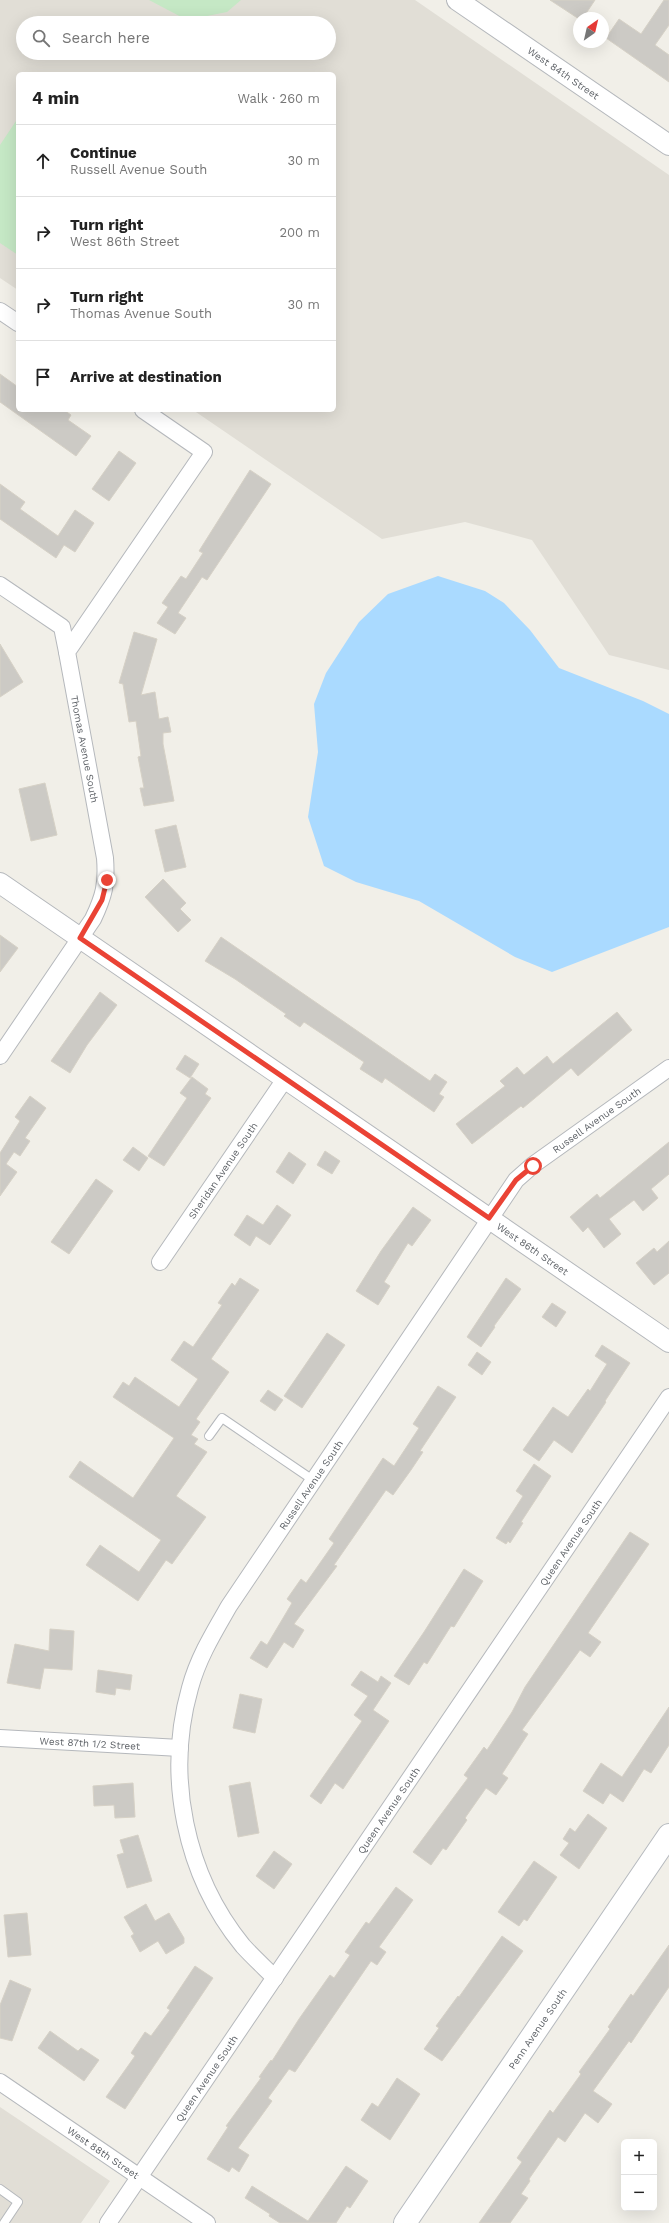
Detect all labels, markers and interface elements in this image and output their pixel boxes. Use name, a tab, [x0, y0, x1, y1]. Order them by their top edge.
north arrow	[573, 12, 609, 48]
search box	[16, 16, 336, 60]
icon: search	[30, 27, 52, 49]
text: Search here	[62, 29, 150, 47]
street label: West 84th Street	[525, 45, 602, 102]
text: 4 min	[32, 88, 79, 108]
text: Walk · 260 m	[237, 91, 320, 106]
text: Continue	[70, 144, 137, 162]
icon: ahead	[32, 150, 54, 172]
text: 30 m	[288, 153, 320, 168]
text: Russell Avenue South	[70, 162, 207, 177]
text: Turn right	[70, 216, 143, 234]
icon: right	[32, 222, 54, 244]
text: 200 m	[279, 225, 320, 240]
text: West 86th Street	[70, 234, 179, 249]
text: Turn right	[70, 288, 143, 306]
icon: right	[32, 294, 54, 316]
text: 30 m	[288, 297, 320, 312]
text: Thomas Avenue South	[70, 306, 212, 321]
icon: arrive	[32, 366, 54, 388]
text: Arrive at destination	[70, 368, 222, 386]
street label: Thomas Avenue South	[69, 694, 100, 804]
route end	[98, 871, 116, 889]
street label: Russell Avenue South	[550, 1085, 643, 1155]
street label: Sheridan Avenue South	[186, 1120, 260, 1221]
route start	[524, 1157, 542, 1175]
street label: West 86th Street	[495, 1221, 571, 1278]
street label: Russell Avenue South	[277, 1438, 345, 1532]
street label: Queen Avenue South	[538, 1497, 604, 1588]
street label: West 87th 1/2 Street	[39, 1735, 141, 1752]
street label: Queen Avenue South	[355, 1765, 422, 1856]
street label: Penn Avenue South	[506, 1987, 569, 2071]
street label: Queen Avenue South	[173, 2033, 240, 2124]
street label: West 88th Street	[65, 2125, 142, 2182]
map controls	[621, 2139, 657, 2211]
button: +	[621, 2139, 657, 2175]
button: −	[621, 2175, 657, 2211]

